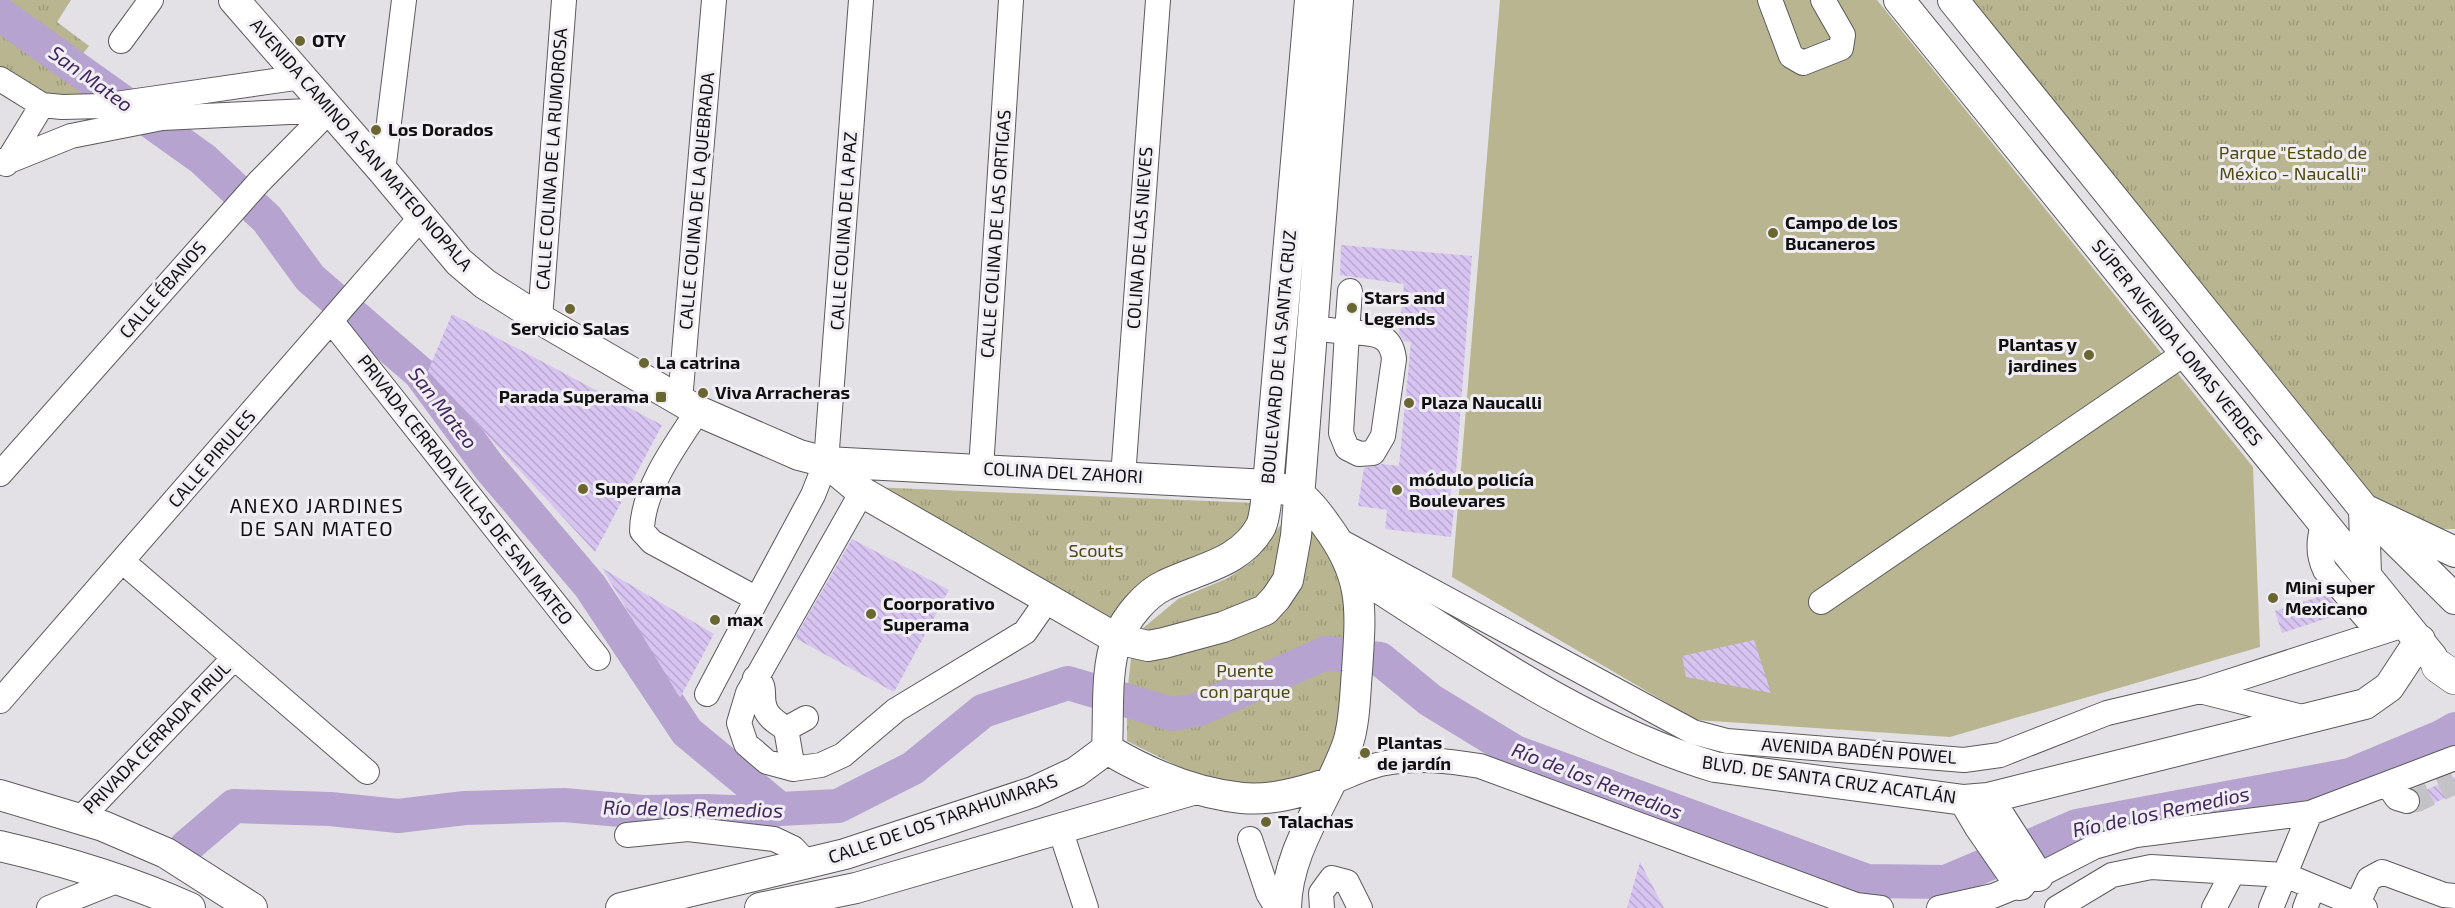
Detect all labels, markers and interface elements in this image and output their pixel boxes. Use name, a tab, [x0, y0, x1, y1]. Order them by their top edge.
street label: AVENIDA CAMINO A SAN MATEO NOPALA	[246, 14, 478, 276]
street label: CALLE COLINA DE LA RUMOROSA	[531, 26, 571, 291]
place label: OTY	[312, 29, 346, 51]
marker: OTY	[293, 34, 307, 48]
water label: San Mateo	[45, 40, 138, 116]
street label: CALLE COLINA DE LA QUEBRADA	[674, 70, 718, 331]
street label: CALLE COLINA DE LAS ORTIGAS	[975, 109, 1015, 359]
place label: Los Dorados	[388, 118, 493, 140]
marker: Los Dorados	[369, 123, 383, 137]
street label: CALLE COLINA DE LA PAZ	[825, 131, 861, 331]
park label: Parque "Estado de México - Naucalli"	[2219, 141, 2367, 184]
street label: COLINA DE LAS NIEVES	[1122, 146, 1156, 330]
place label: Campo de los Bucaneros	[1785, 211, 1898, 254]
marker: Campo de los Bucaneros	[1766, 226, 1780, 240]
street label: BOULEVARD DE LA SANTA CRUZ	[1256, 229, 1300, 485]
street label: SÚPER AVENIDA LOMAS VERDES	[2088, 235, 2268, 450]
street label: CALLE ÉBANOS	[114, 236, 210, 342]
place label: Stars and Legends	[1364, 286, 1445, 329]
marker: Stars and Legends	[1345, 301, 1359, 315]
marker: Servicio Salas	[563, 302, 577, 316]
place label: Servicio Salas	[511, 317, 629, 339]
place label: Plantas y jardines	[1998, 333, 2078, 376]
marker: Plantas y jardines	[2082, 348, 2096, 362]
street label: PRIVADA CERRADA VILLAS DE SAN MATEO	[354, 350, 578, 629]
place label: La catrina	[656, 351, 740, 373]
marker: La catrina	[637, 356, 651, 370]
water label: San Mateo	[404, 362, 483, 453]
place label: Viva Arracheras	[715, 381, 850, 403]
place label: Parada Superama	[499, 385, 649, 407]
marker: Viva Arracheras	[696, 386, 710, 400]
marker: Parada Superama	[654, 390, 668, 404]
place label: Plaza Naucalli	[1421, 391, 1542, 413]
marker: Plaza Naucalli	[1402, 396, 1416, 410]
street label: CALLE PIRULES	[163, 405, 260, 512]
street label: COLINA DEL ZAHORI	[983, 457, 1143, 487]
place label: módulo policía Boulevares	[1409, 468, 1534, 511]
place label: Superama	[595, 477, 681, 499]
marker: Superama	[576, 482, 590, 496]
marker: módulo policía Boulevares	[1390, 483, 1404, 497]
district label: ANEXO JARDINES DE SAN MATEO	[230, 493, 404, 540]
park label: Scouts	[1068, 539, 1124, 561]
place label: Mini super Mexicano	[2285, 576, 2375, 619]
marker: Mini super Mexicano	[2266, 591, 2280, 605]
place label: Coorporativo Superama	[883, 592, 995, 635]
marker: Coorporativo Superama	[864, 607, 878, 621]
place label: max	[727, 608, 764, 630]
marker: max	[708, 613, 722, 627]
street label: PRIVADA CERRADA PIRUL	[78, 657, 235, 818]
park label: Puente con parque	[1200, 659, 1290, 702]
place label: Plantas de jardín	[1377, 731, 1451, 774]
street label: AVENIDA BADÉN POWEL	[1761, 732, 1958, 768]
water label: Río de los Remedios	[1509, 737, 1686, 824]
marker: Plantas de jardín	[1358, 746, 1372, 760]
street label: BLVD. DE SANTA CRUZ ACATLÁN	[1701, 750, 1958, 808]
street label: CALLE DE LOS TARAHUMARAS	[825, 768, 1060, 868]
water label: Río de los Remedios	[2070, 781, 2251, 842]
water label: Río de los Remedios	[603, 794, 783, 822]
place label: Talachas	[1278, 810, 1353, 832]
marker: Talachas	[1259, 815, 1273, 829]

